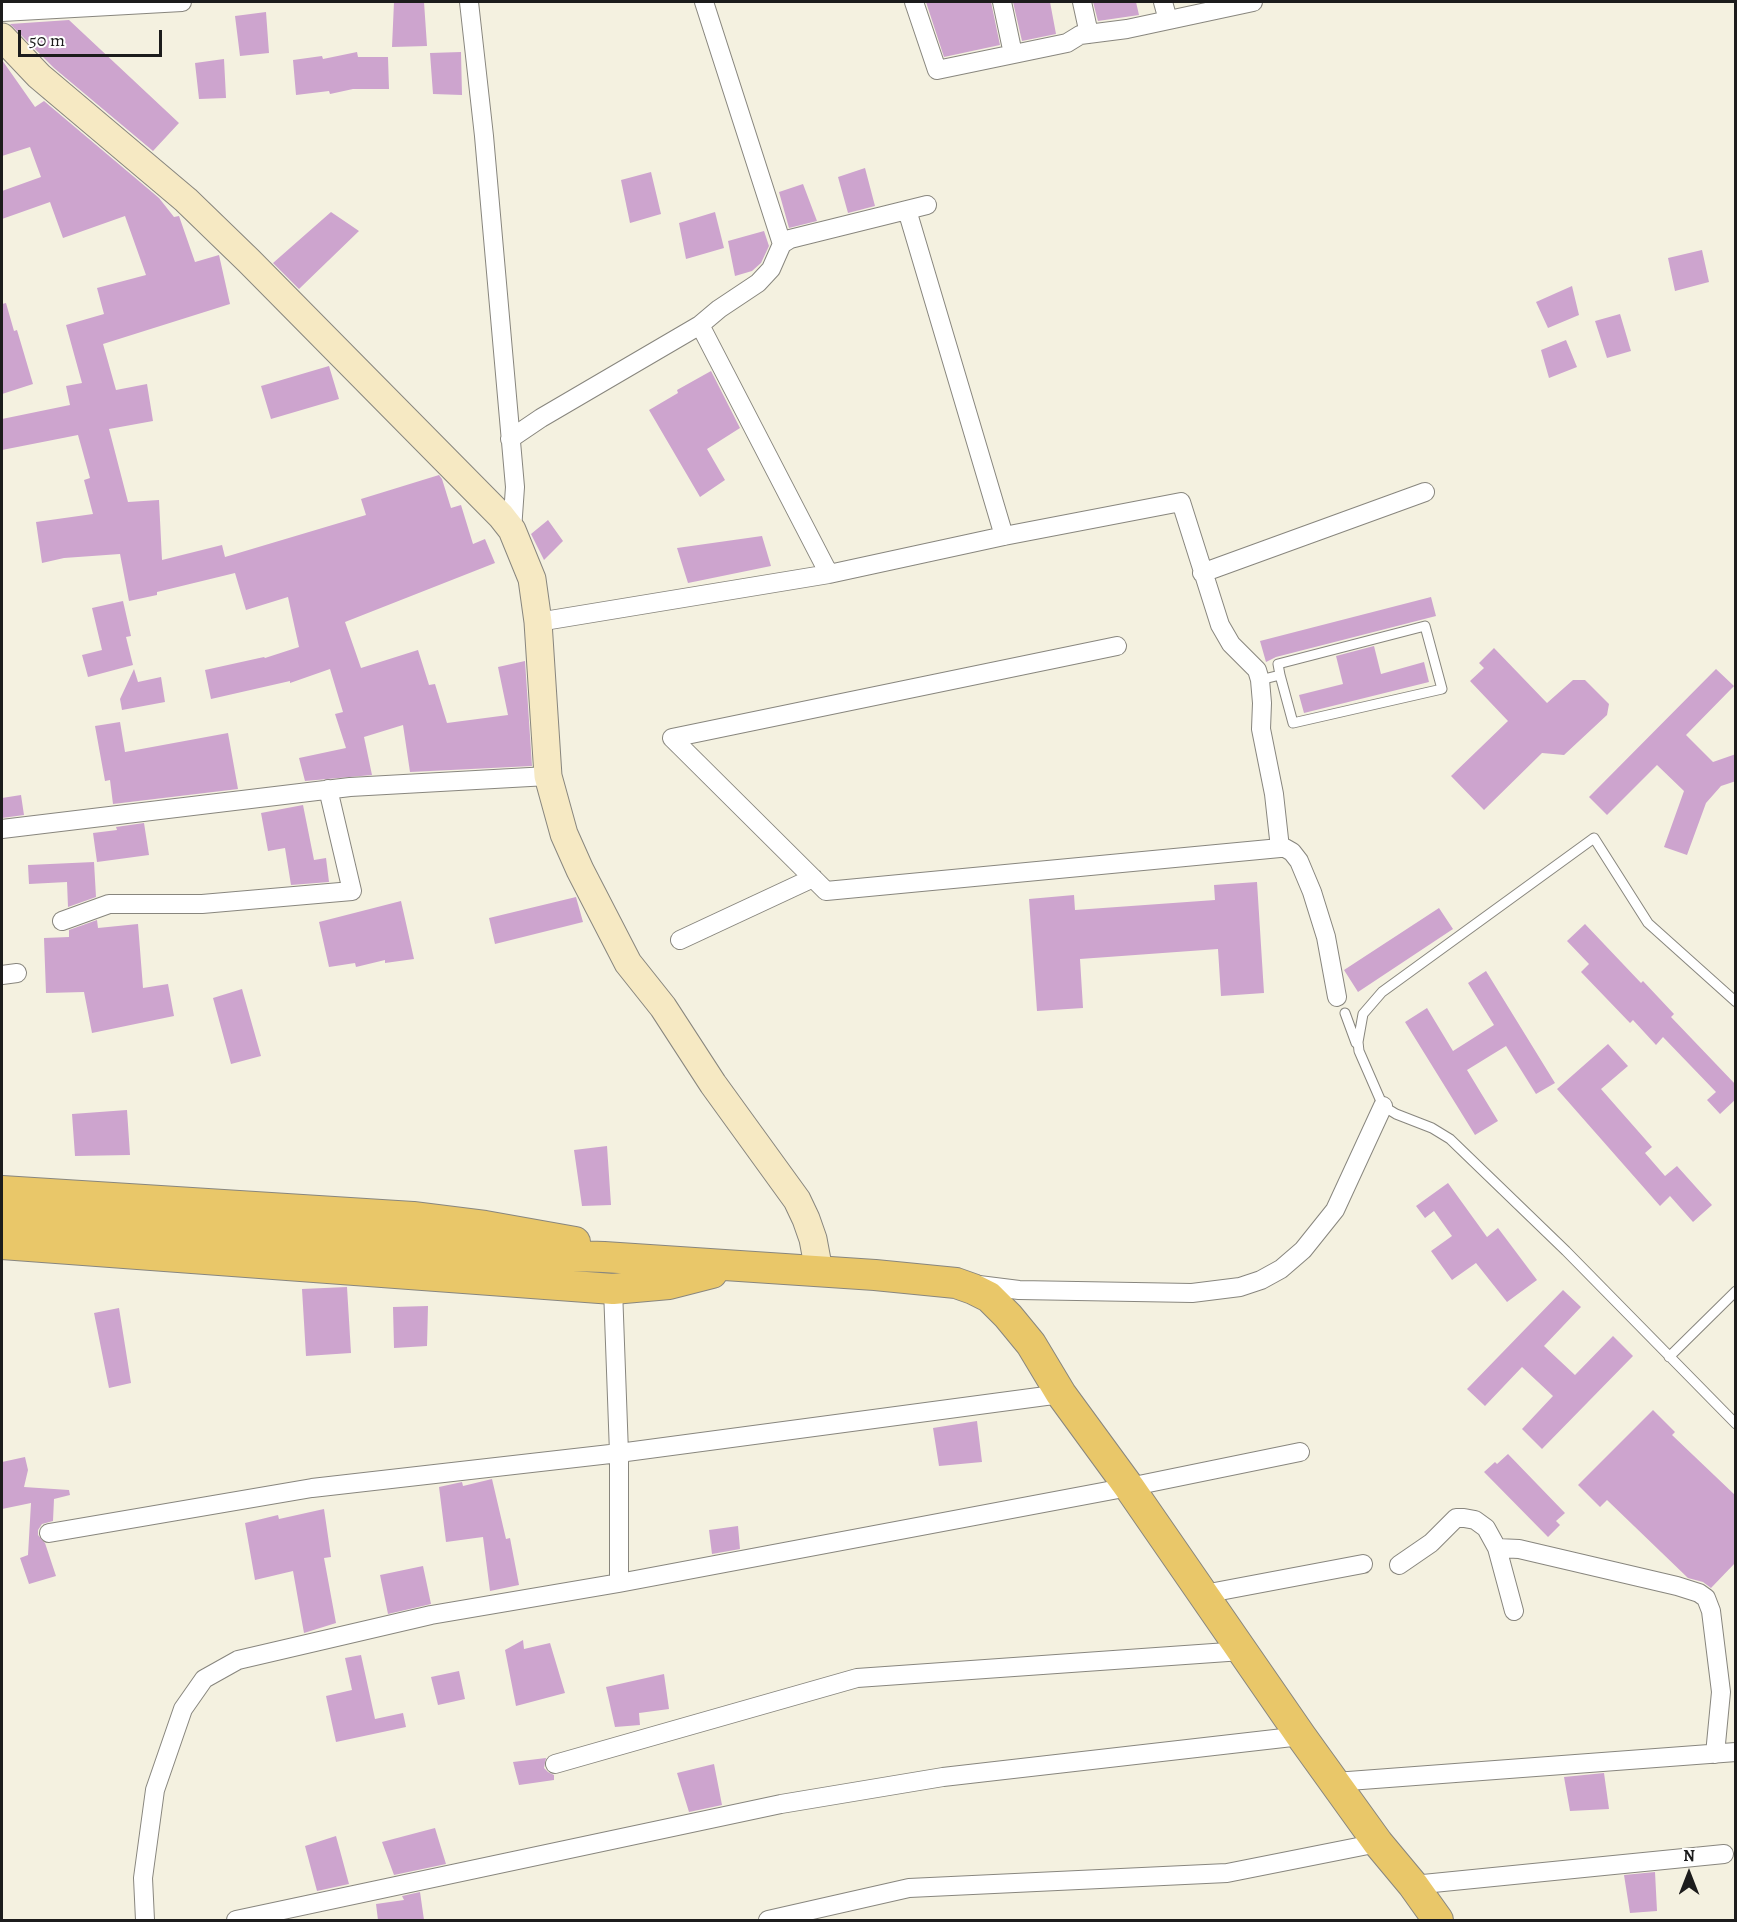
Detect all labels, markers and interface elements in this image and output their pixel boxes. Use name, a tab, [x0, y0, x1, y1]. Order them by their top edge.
scale bar	[21, 18, 165, 56]
text: 50 m	[29, 28, 65, 52]
north arrow	[1659, 1844, 1719, 1904]
text: N	[1683, 1845, 1695, 1867]

